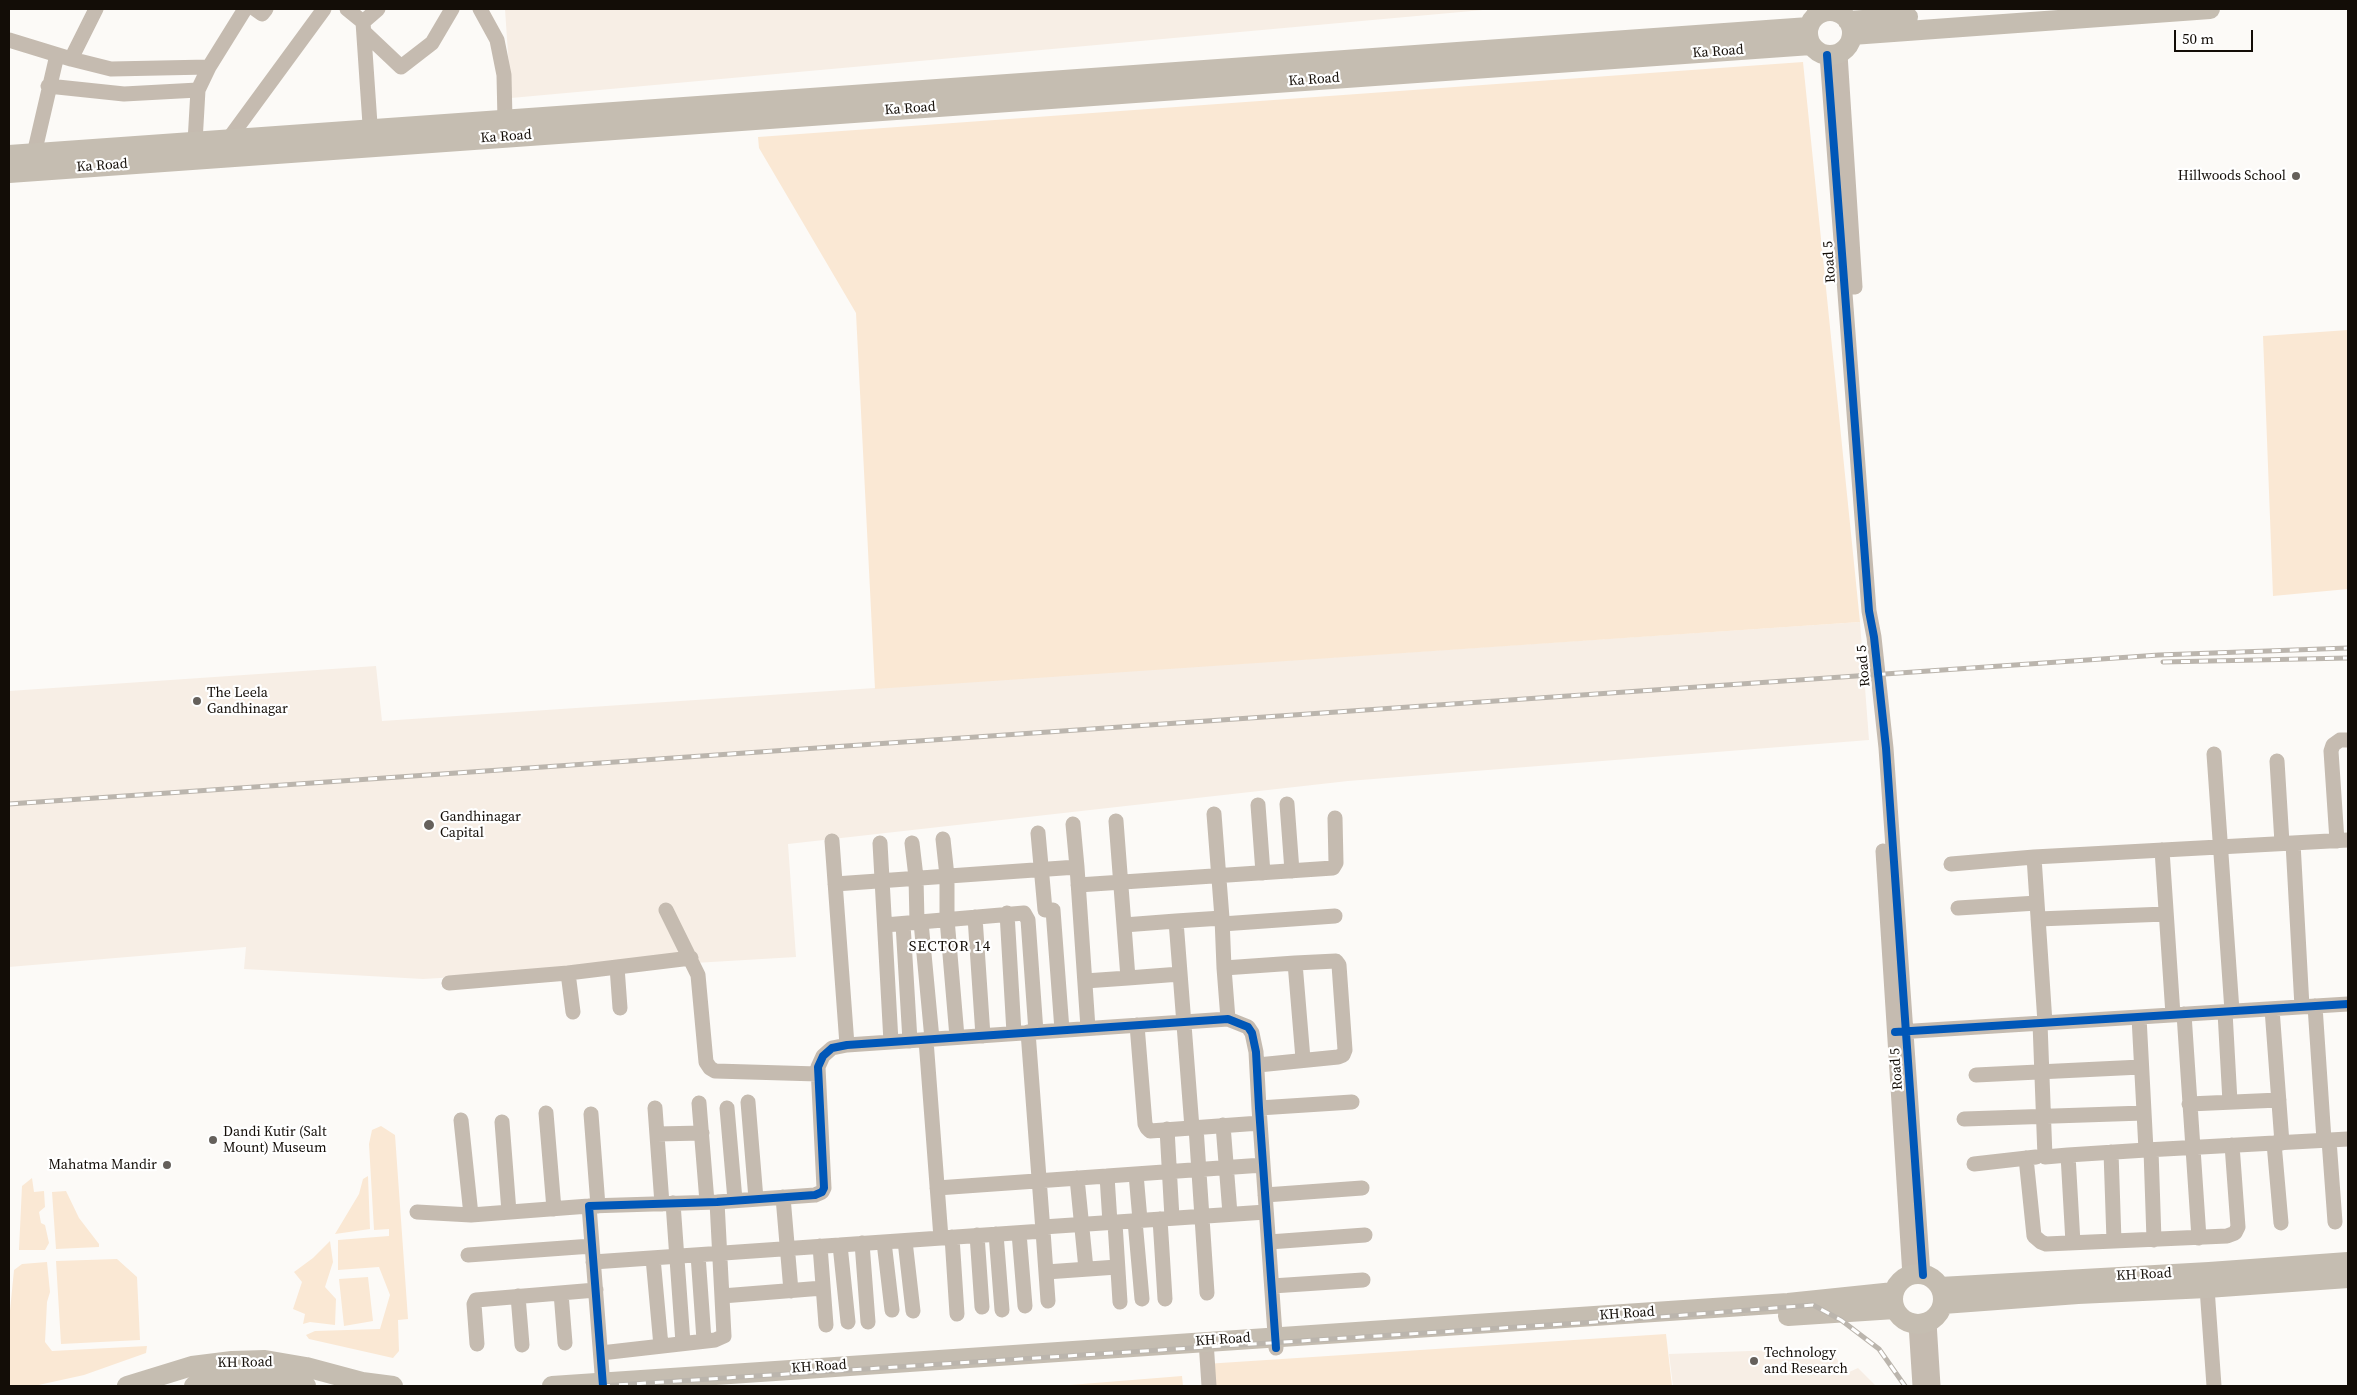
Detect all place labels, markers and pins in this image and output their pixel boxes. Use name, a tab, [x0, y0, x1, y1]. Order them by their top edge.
place label: Hillwoods School	[2178, 168, 2286, 184]
marker: Hillwoods School	[2290, 170, 2302, 182]
place label: The Leela Gandhinagar	[207, 685, 288, 718]
marker: The Leela Gandhinagar	[191, 695, 203, 707]
place label: Gandhinagar Capital	[440, 809, 521, 842]
marker: Gandhinagar Capital	[422, 818, 436, 832]
place label: Dandi Kutir (Salt Mount) Museum	[223, 1124, 327, 1156]
marker: Dandi Kutir (Salt Mount) Museum	[207, 1134, 219, 1146]
place label: Mahatma Mandir	[49, 1157, 157, 1173]
marker: Mahatma Mandir	[161, 1159, 173, 1171]
place label: Technology and Research	[1764, 1345, 1848, 1378]
marker: Technology and Research	[1748, 1355, 1760, 1367]

